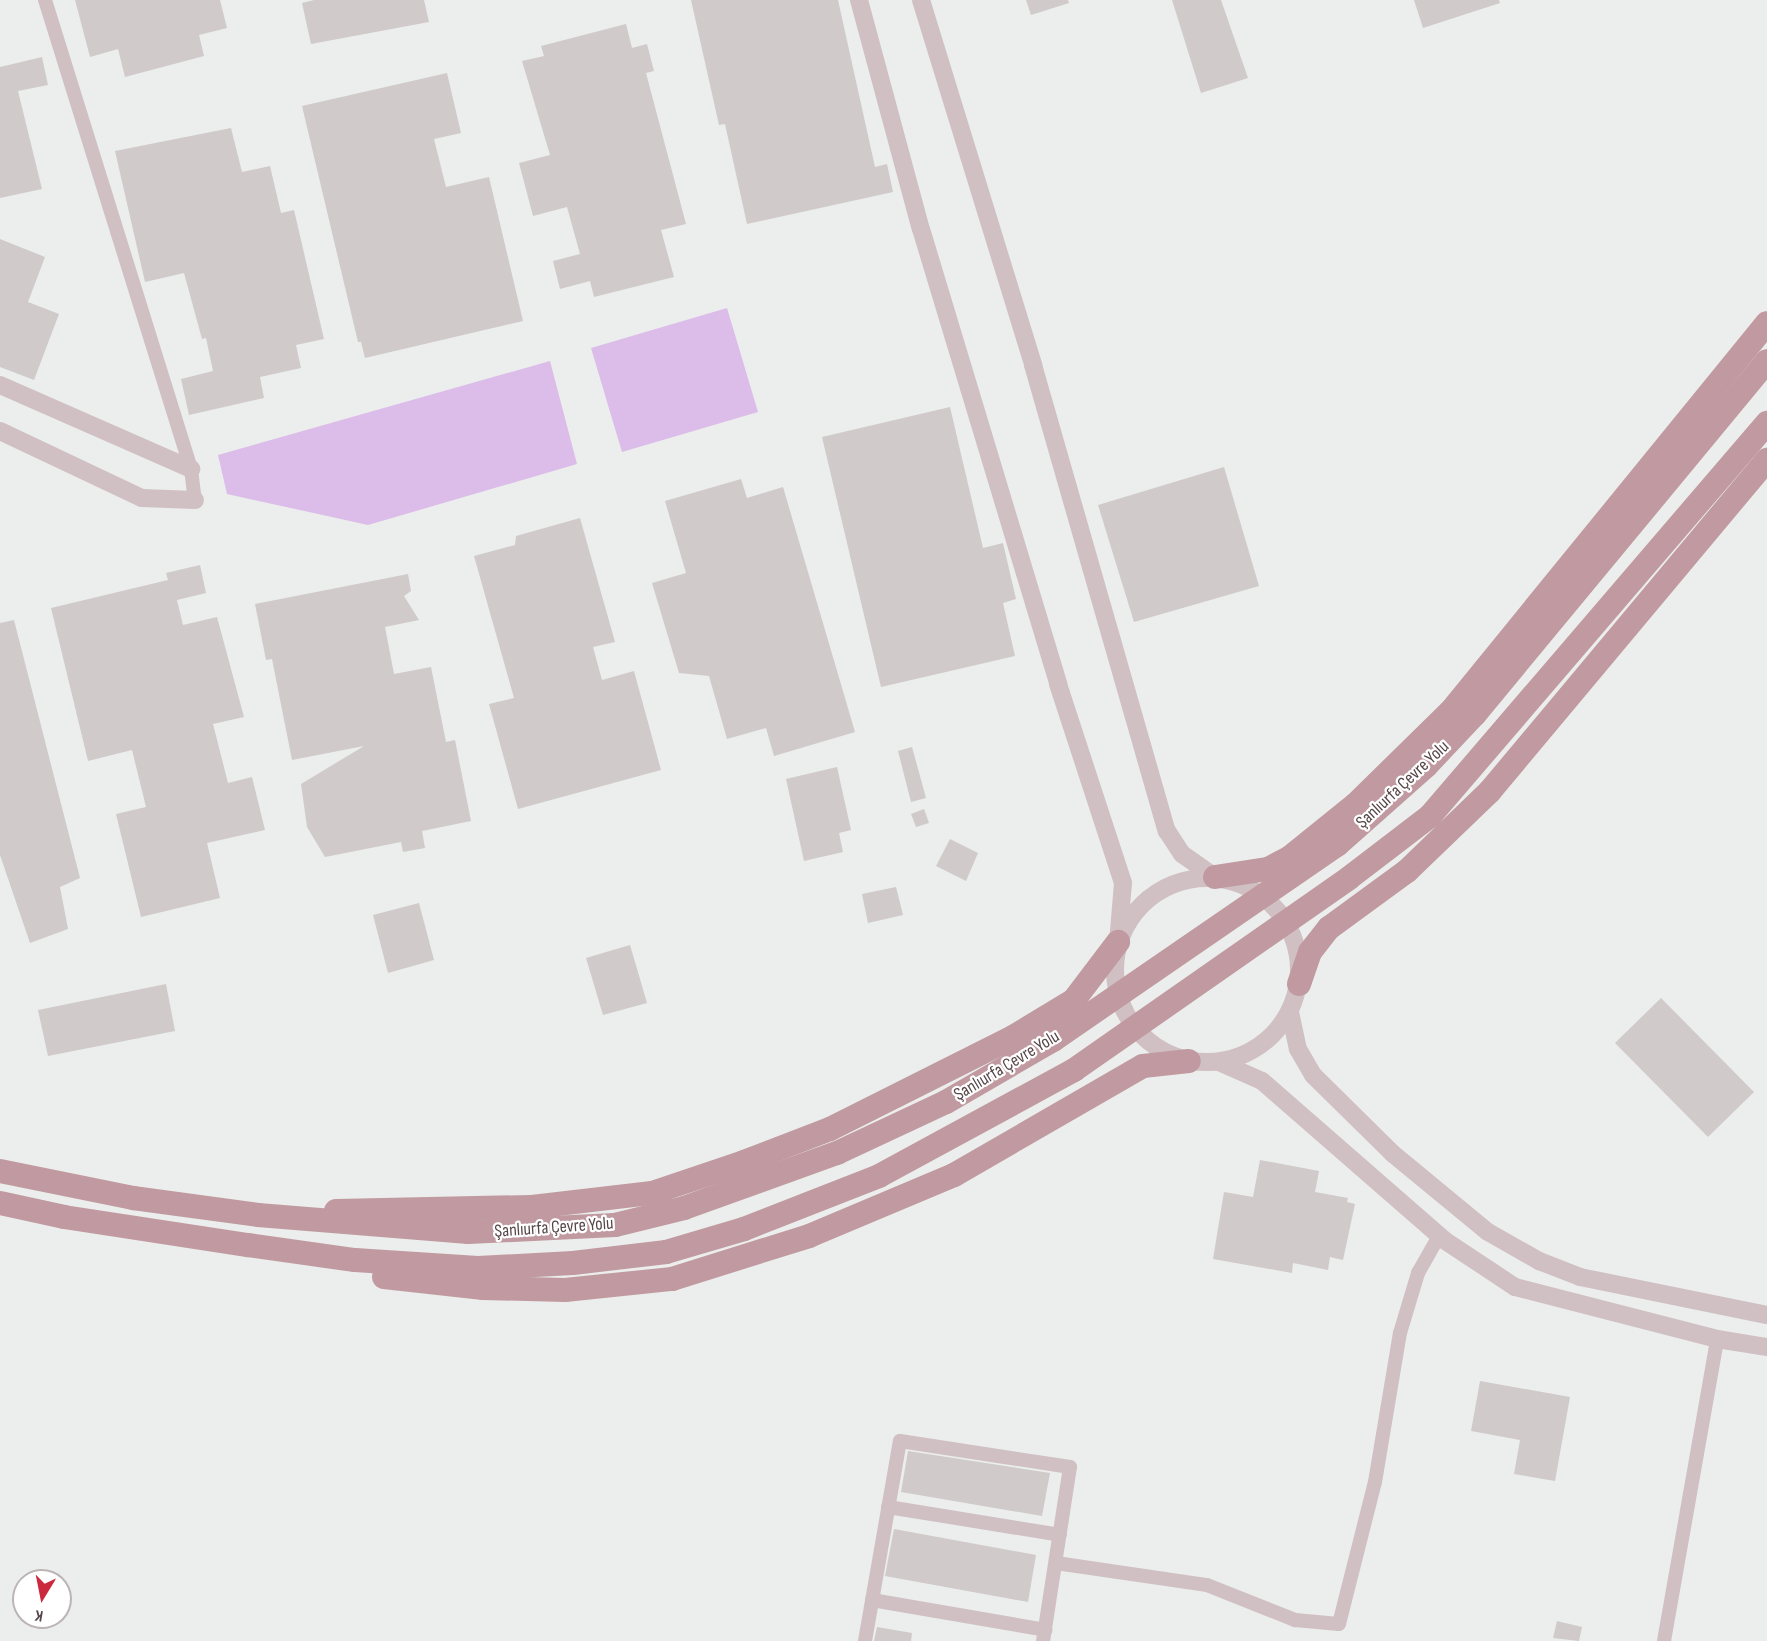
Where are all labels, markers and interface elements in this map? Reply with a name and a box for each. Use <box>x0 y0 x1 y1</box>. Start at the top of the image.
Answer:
street label: Şanlıurfa Çevre Yolu <box>1352 736 1454 834</box>
street label: Şanlıurfa Çevre Yolu <box>950 1026 1064 1106</box>
street label: Şanlıurfa Çevre Yolu <box>494 1213 614 1243</box>
north arrow <box>12 1569 72 1629</box>
text: K <box>34 1605 45 1625</box>

